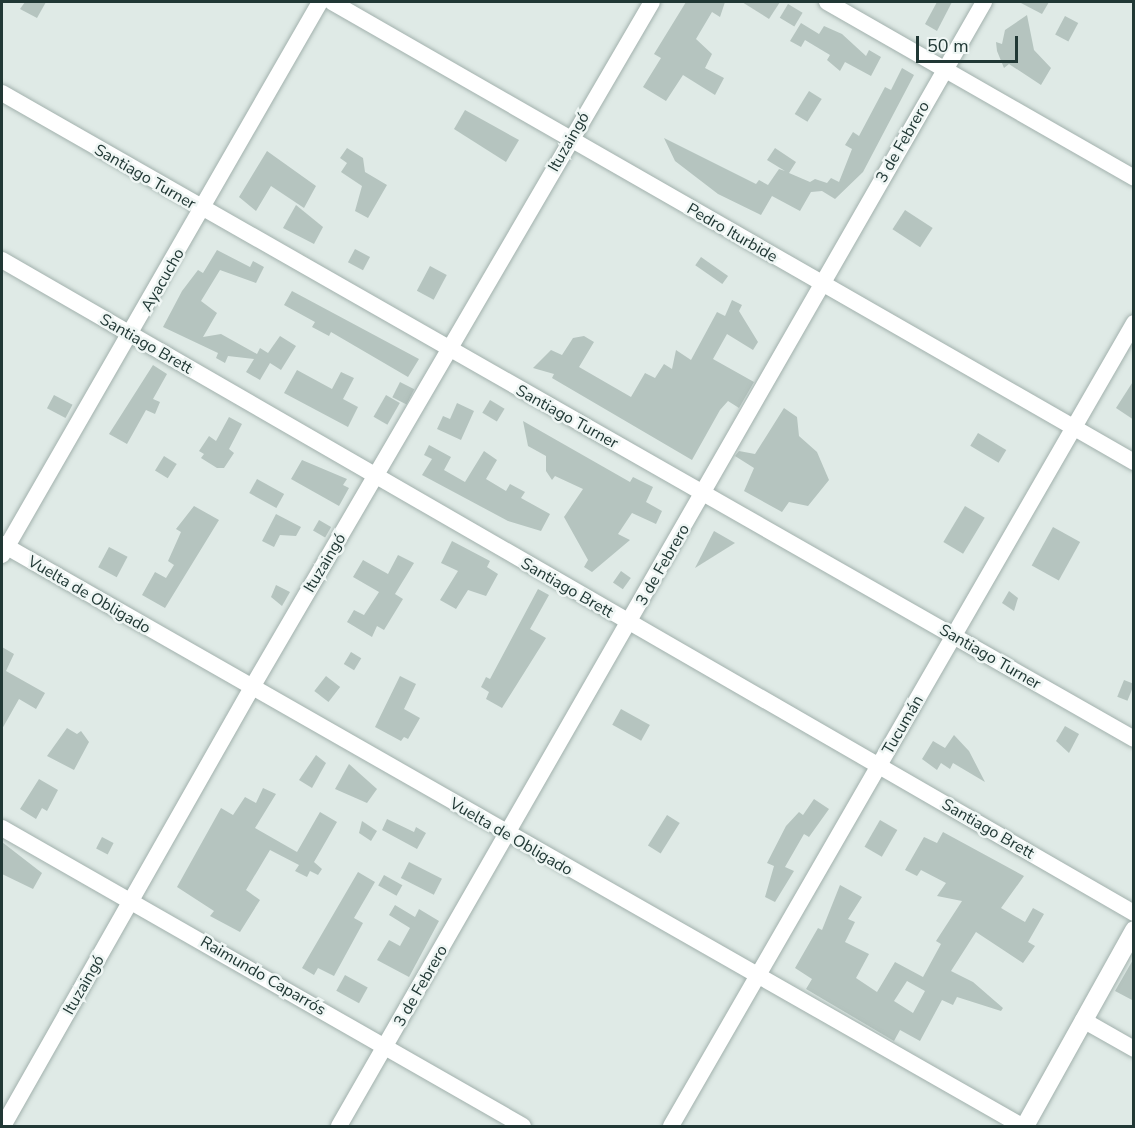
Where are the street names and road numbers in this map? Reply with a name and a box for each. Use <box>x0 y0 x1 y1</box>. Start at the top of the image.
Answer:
street label: 3 de Febrero <box>872 98 934 186</box>
street label: Ituzaingó <box>544 109 594 175</box>
street label: Santiago Turner <box>91 140 199 214</box>
street label: Pedro Iturbide <box>683 199 781 267</box>
street label: Ayacucho <box>137 245 189 315</box>
street label: Santiago Brett <box>96 310 196 378</box>
street label: Santiago Turner <box>512 381 622 453</box>
street label: 3 de Febrero <box>632 521 694 609</box>
street label: Ituzaingó <box>300 530 350 596</box>
street label: Vuelta de Obligado <box>24 552 154 638</box>
street label: Santiago Brett <box>517 554 617 622</box>
street label: Santiago Turner <box>936 620 1044 694</box>
street label: Tucumán <box>878 692 928 758</box>
street label: Vuelta de Obligado <box>446 794 576 880</box>
street label: Santiago Brett <box>938 795 1038 863</box>
street label: Raimundo Caparrós <box>197 932 329 1020</box>
street label: 3 de Febrero <box>390 942 452 1030</box>
street label: Ituzaingó <box>59 952 109 1018</box>

